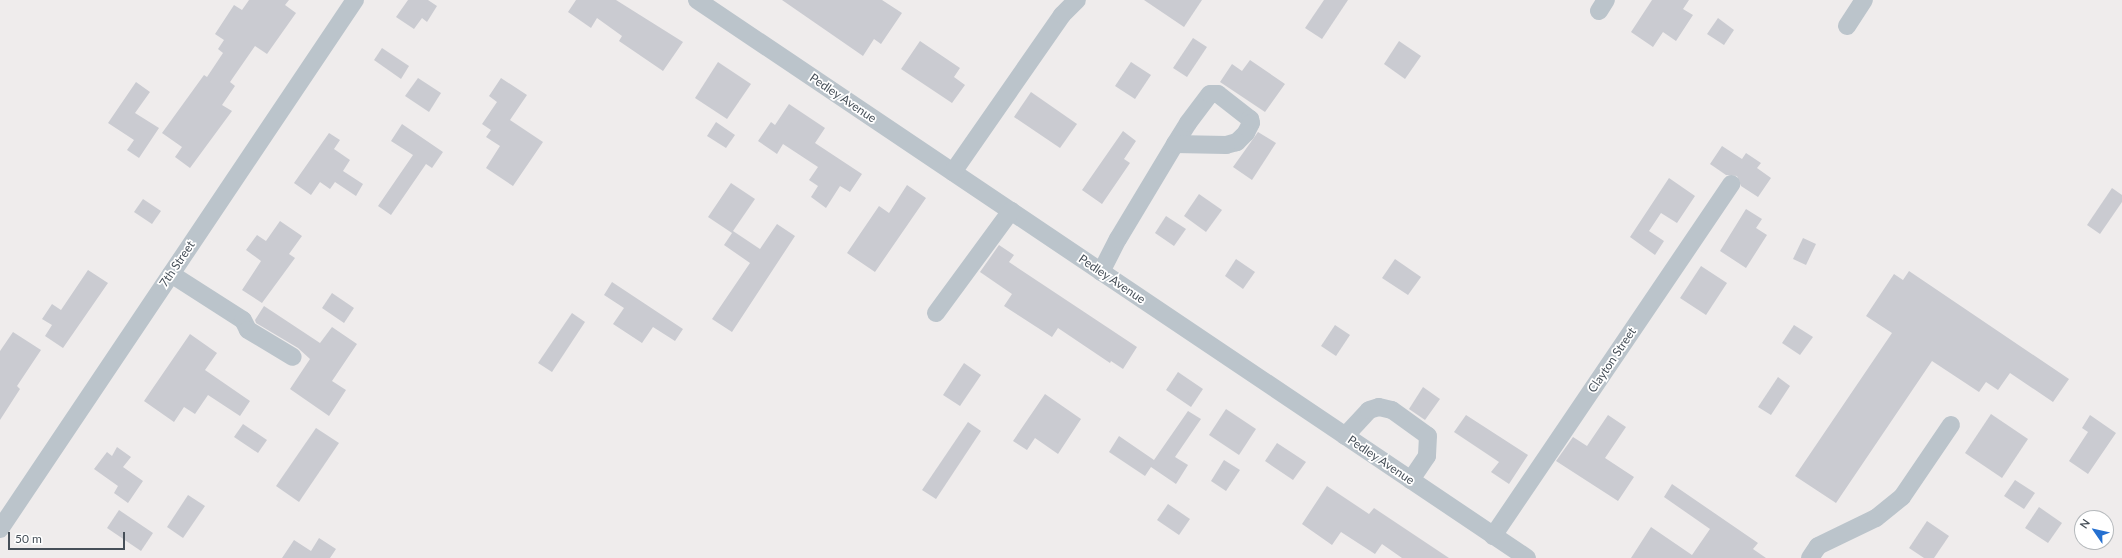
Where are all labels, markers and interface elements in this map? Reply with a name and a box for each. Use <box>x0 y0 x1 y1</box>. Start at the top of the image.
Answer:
street label: Pedley Avenue <box>807 70 879 126</box>
street label: 7th Street <box>156 238 198 290</box>
street label: Pedley Avenue <box>1076 251 1148 307</box>
street label: Clayton Street <box>1585 325 1639 395</box>
street label: Pedley Avenue <box>1345 432 1417 488</box>
north arrow <box>2074 510 2114 550</box>
text: N <box>2077 516 2092 531</box>
scale bar <box>10 524 127 550</box>
text: 50 m <box>15 531 42 546</box>

